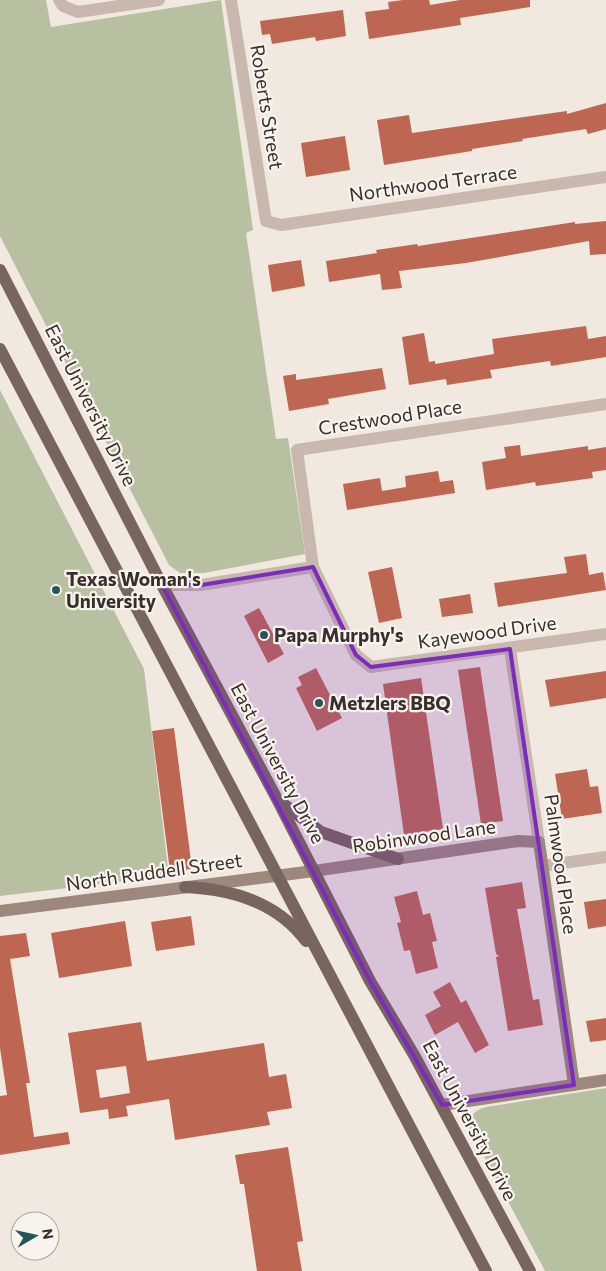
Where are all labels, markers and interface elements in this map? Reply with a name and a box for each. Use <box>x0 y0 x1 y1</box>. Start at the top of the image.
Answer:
street label: Roberts Street <box>246 43 289 171</box>
street label: Northwood Terrace <box>348 159 518 206</box>
street label: East University Drive <box>41 320 142 489</box>
street label: Crestwood Place <box>317 394 463 439</box>
place label: Texas Woman's University <box>66 567 201 612</box>
marker: Texas Woman's University <box>50 584 62 596</box>
street label: Kayewood Drive <box>416 610 558 653</box>
place label: Papa Murphy's <box>274 623 404 646</box>
marker: Papa Murphy's <box>258 629 270 641</box>
street label: East University Drive <box>226 679 330 847</box>
place label: Metzlers BBQ <box>329 691 451 714</box>
marker: Metzlers BBQ <box>313 697 325 709</box>
street label: Palmwood Place <box>540 792 583 936</box>
street label: Robinwood Lane <box>351 814 497 857</box>
street label: North Ruddell Street <box>64 848 244 895</box>
street label: East University Drive <box>418 1036 522 1204</box>
north arrow <box>10 1211 60 1261</box>
text: N <box>39 1227 58 1240</box>

